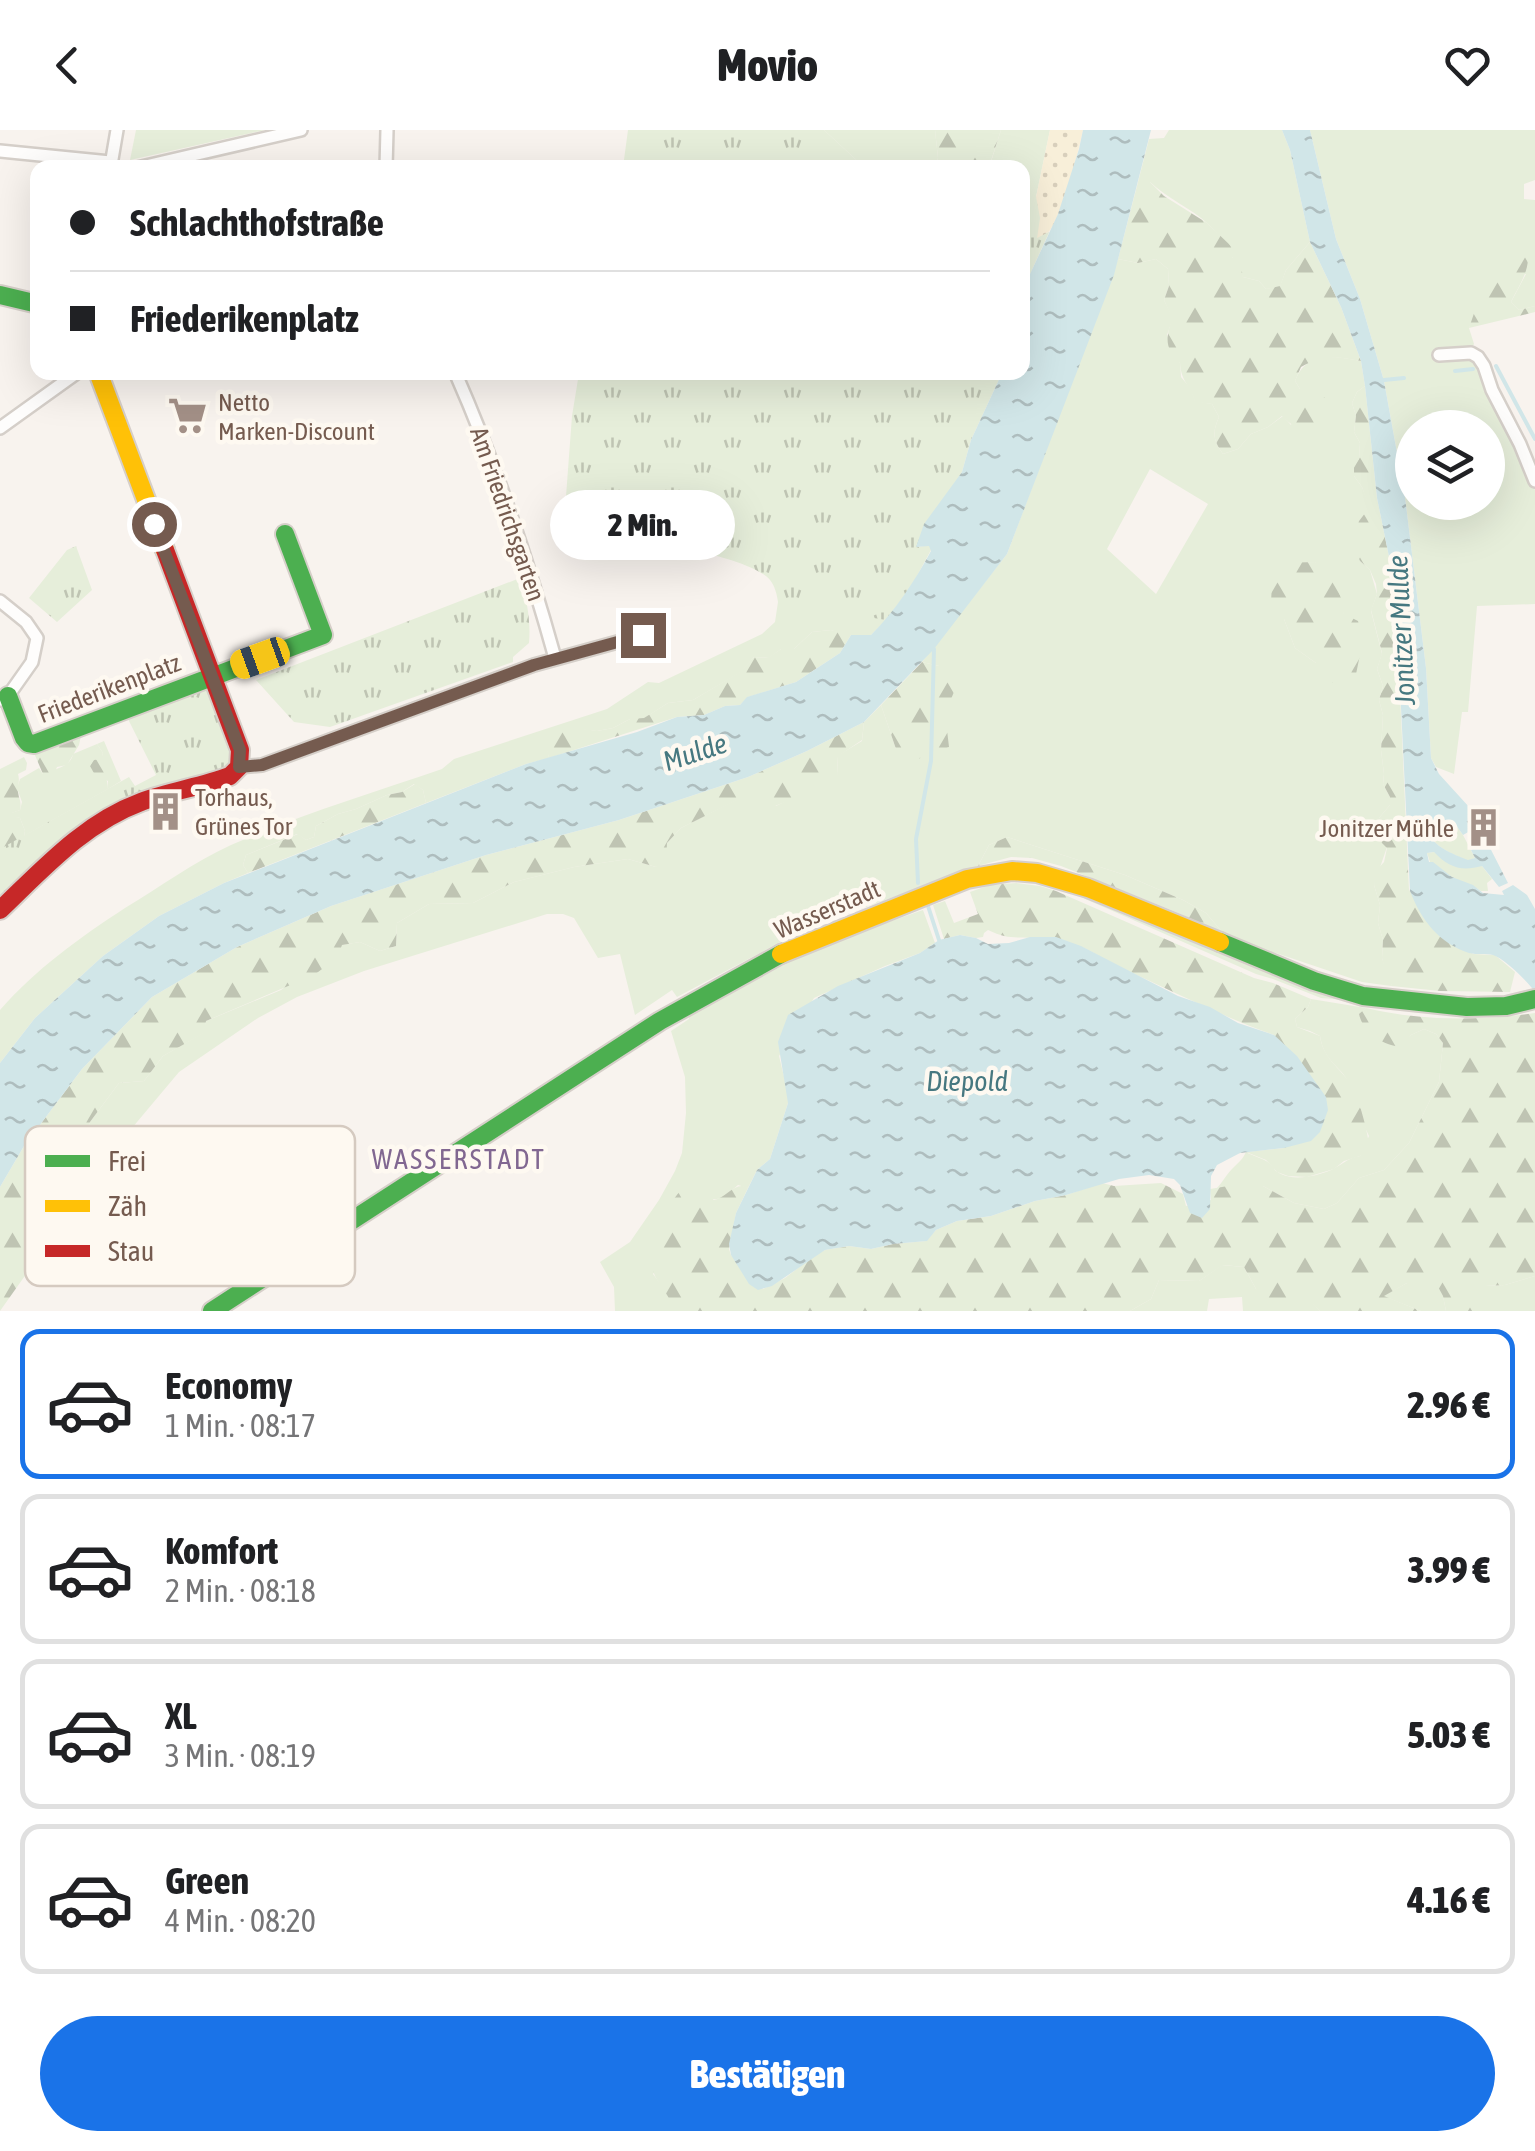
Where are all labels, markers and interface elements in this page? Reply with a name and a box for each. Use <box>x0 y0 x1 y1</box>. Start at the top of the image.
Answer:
icon: back <box>40 38 95 93</box>
icon: heart <box>1440 38 1495 93</box>
text: Movio <box>717 39 818 91</box>
text: Schlachthofstraße <box>130 201 384 244</box>
text: Friederikenplatz <box>130 297 359 340</box>
place label: Netto Marken-Discount <box>218 388 375 445</box>
supermarket icon: Netto Marken-Discount <box>167 395 209 437</box>
map controls <box>1395 410 1505 520</box>
button: layers <box>1395 410 1505 520</box>
street label: Am Friedrichsgarten <box>465 423 551 605</box>
callout: 2 Min. <box>550 490 736 560</box>
route start <box>132 502 177 547</box>
text: 2 Min. <box>608 506 677 543</box>
water label: Jonitzer Mulde <box>1381 554 1421 707</box>
route end <box>621 613 666 658</box>
car <box>227 634 293 682</box>
street label: Friederikenplatz <box>34 648 184 728</box>
water label: Mulde <box>659 727 731 777</box>
place label: Torhaus, Grünes Tor <box>195 783 293 840</box>
building icon: Torhaus, Grünes Tor <box>144 790 186 832</box>
building icon: Jonitzer Mühle <box>1463 807 1505 849</box>
place label: Jonitzer Mühle <box>1320 814 1454 842</box>
street label: Wasserstadt <box>770 874 884 944</box>
water label: Diepold <box>926 1065 1008 1097</box>
legend <box>25 1126 355 1286</box>
district label: WASSERSTADT <box>372 1143 546 1175</box>
text: Frei <box>108 1145 146 1177</box>
text: Zäh <box>108 1190 147 1222</box>
text: Stau <box>108 1235 154 1267</box>
icon: car <box>45 1359 135 1449</box>
text: Economy <box>165 1364 292 1407</box>
text: 2.96 € <box>1407 1383 1490 1426</box>
text: 1 Min. · 08:17 <box>165 1407 316 1444</box>
icon: car <box>45 1524 135 1614</box>
text: Komfort <box>165 1529 278 1572</box>
text: 3.99 € <box>1407 1548 1490 1591</box>
text: 2 Min. · 08:18 <box>165 1572 316 1609</box>
icon: car <box>45 1689 135 1779</box>
text: XL <box>165 1694 197 1737</box>
text: 5.03 € <box>1407 1713 1490 1756</box>
text: 3 Min. · 08:19 <box>165 1737 316 1774</box>
icon: car <box>45 1854 135 1944</box>
text: Green <box>165 1859 249 1902</box>
text: 4.16 € <box>1407 1878 1490 1921</box>
text: 4 Min. · 08:20 <box>165 1902 316 1939</box>
button: Bestätigen <box>40 2016 1495 2131</box>

